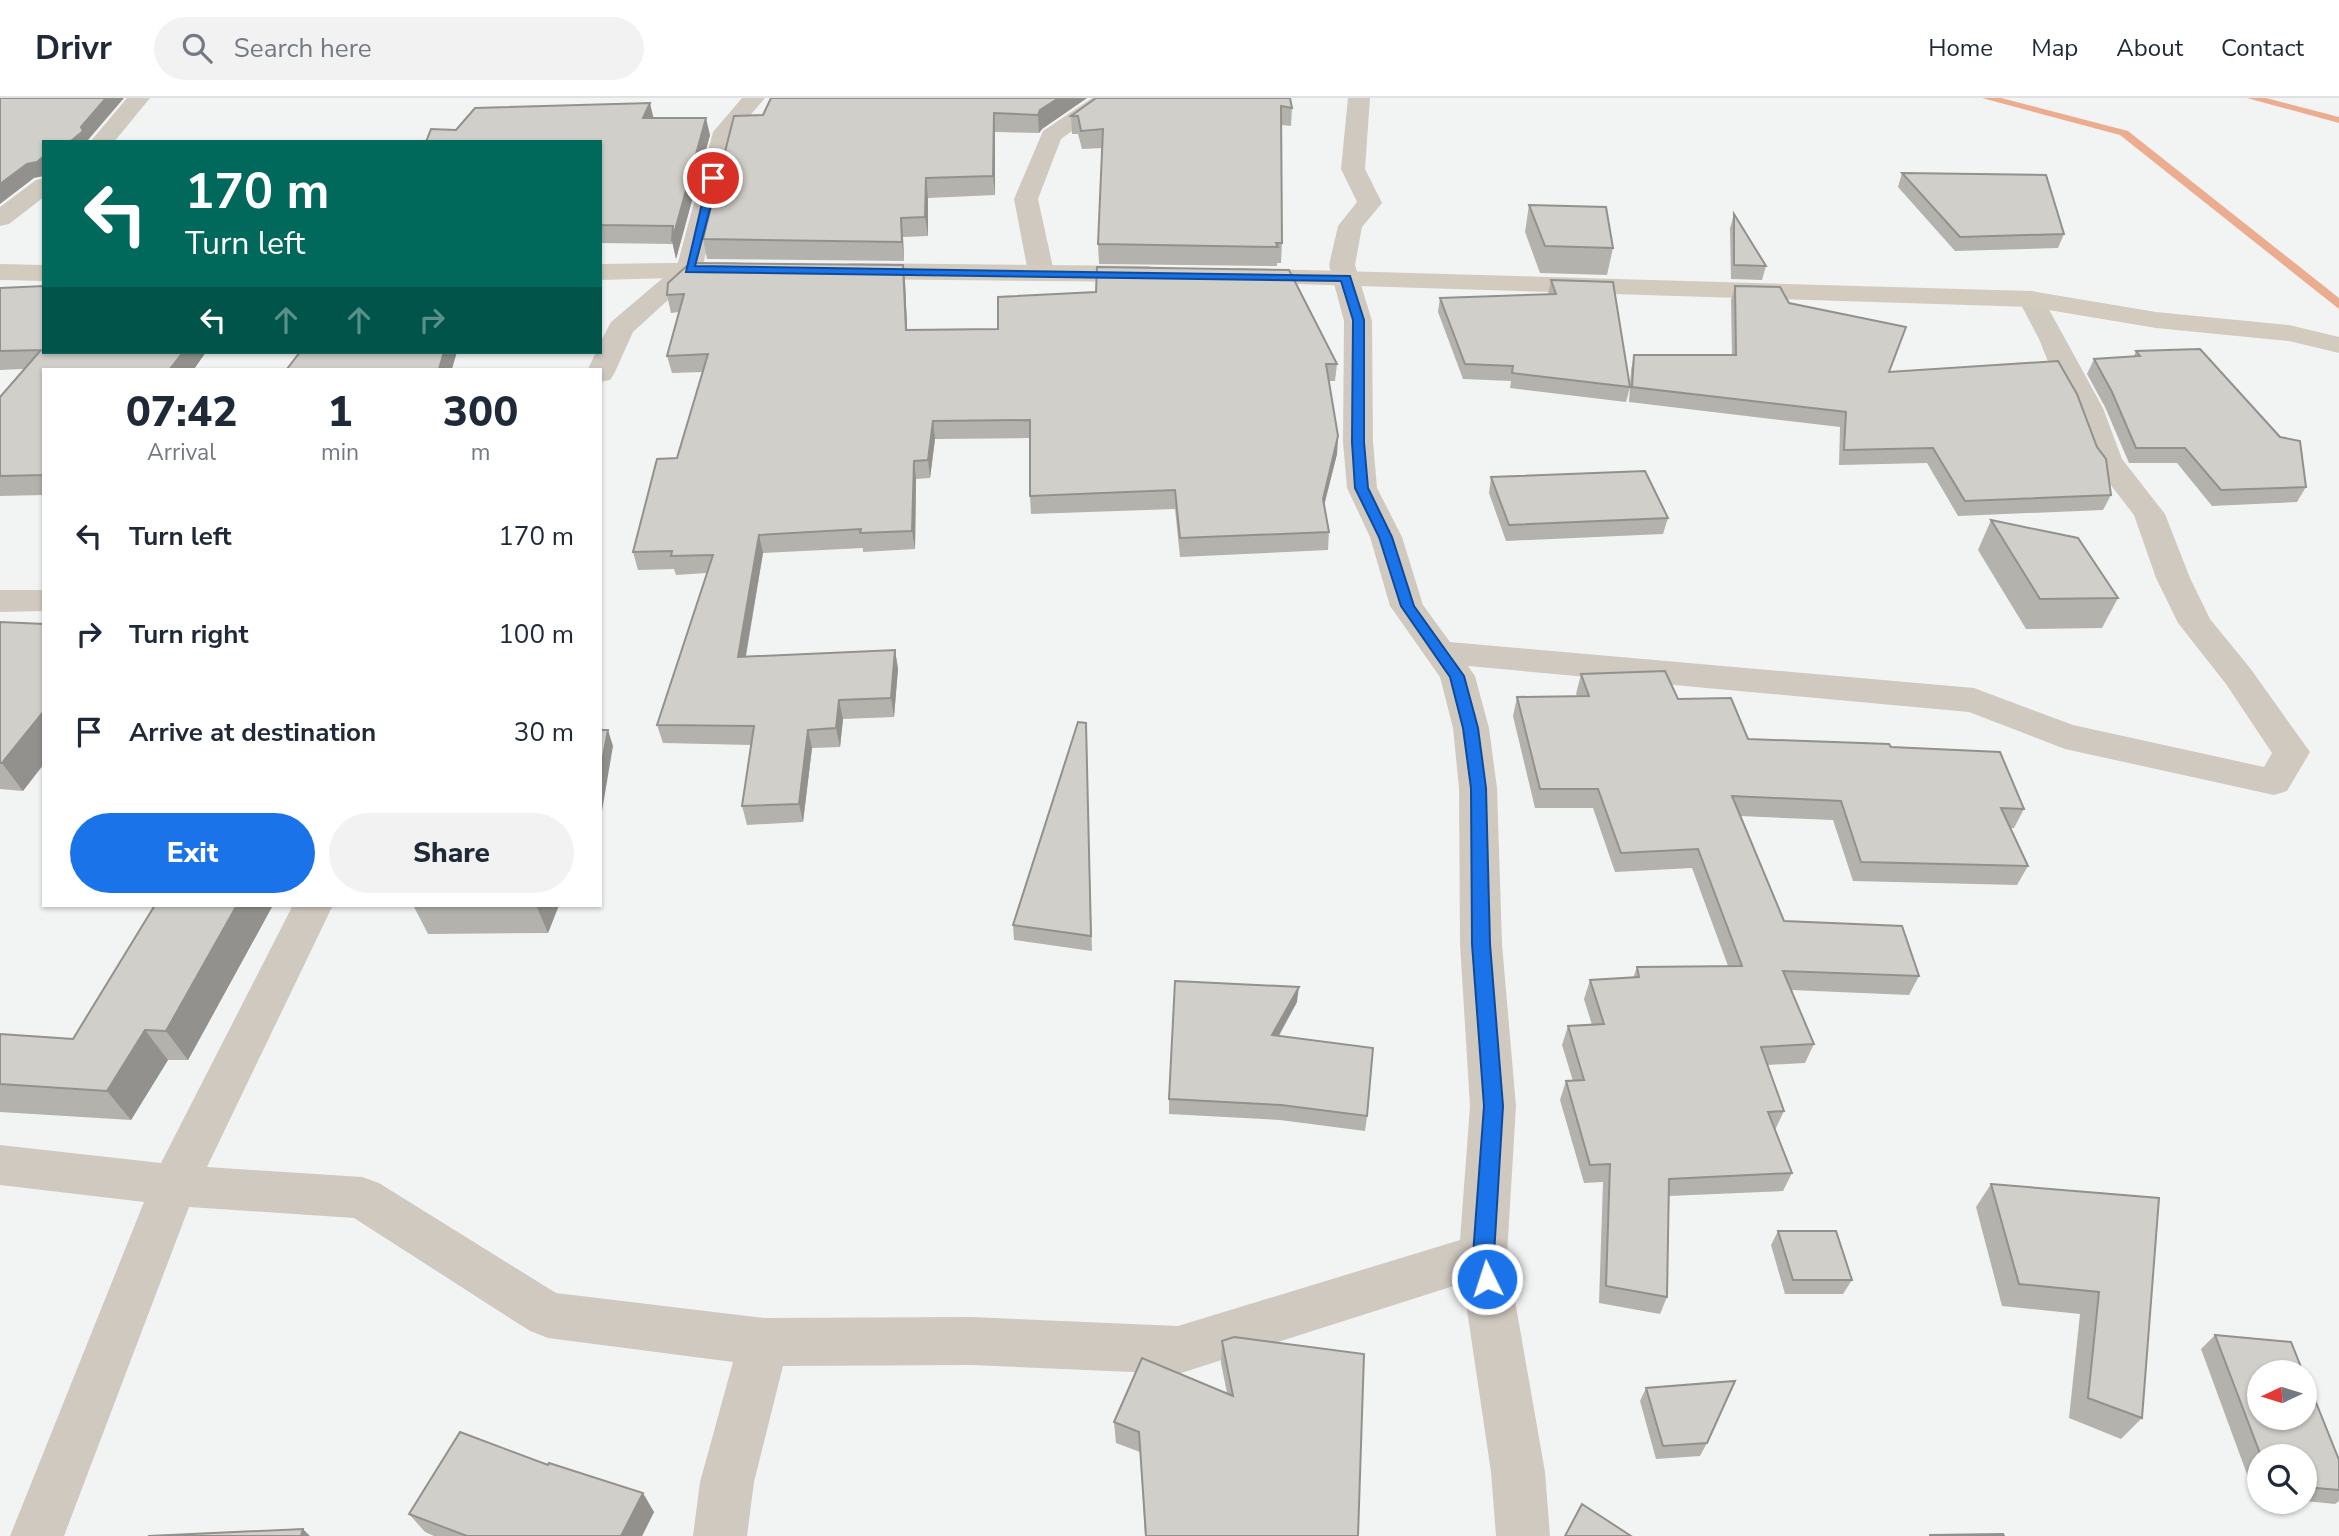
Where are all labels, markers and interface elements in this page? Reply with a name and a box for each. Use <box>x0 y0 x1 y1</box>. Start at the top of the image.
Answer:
search box <box>154 17 644 80</box>
text: Drivr <box>35 26 112 71</box>
icon: search <box>178 29 216 67</box>
text: Search here <box>234 31 372 66</box>
text: Home <box>1928 32 1993 64</box>
text: Map <box>2031 32 2078 64</box>
text: About <box>2116 32 2183 64</box>
text: Contact <box>2221 32 2304 64</box>
pin <box>683 148 743 208</box>
text: 170 m <box>185 158 329 225</box>
icon: arrive <box>694 159 732 197</box>
icon: left <box>70 168 161 259</box>
text: Turn left <box>185 222 305 265</box>
icon: left <box>194 301 232 339</box>
icon: ahead <box>267 301 305 339</box>
icon: ahead <box>340 301 378 339</box>
icon: right <box>413 301 451 339</box>
text: 07:42 <box>126 384 237 441</box>
text: 1 <box>327 384 353 441</box>
text: 300 <box>443 384 518 441</box>
text: Arrival <box>147 437 216 468</box>
text: min <box>321 437 359 468</box>
text: m <box>471 437 490 468</box>
icon: left <box>70 517 108 555</box>
text: Turn left <box>129 519 232 554</box>
text: 170 m <box>498 519 574 554</box>
icon: right <box>70 615 108 653</box>
text: Turn right <box>129 617 248 652</box>
text: 100 m <box>498 617 574 652</box>
icon: arrive <box>70 713 108 751</box>
text: Arrive at destination <box>129 715 376 750</box>
text: 30 m <box>514 715 574 750</box>
button: Exit <box>70 813 315 893</box>
button: Share <box>329 813 574 893</box>
position arrow <box>1450 1242 1524 1316</box>
north arrow <box>2247 1360 2317 1430</box>
map controls <box>2247 1360 2317 1514</box>
button: search <box>2247 1444 2317 1514</box>

